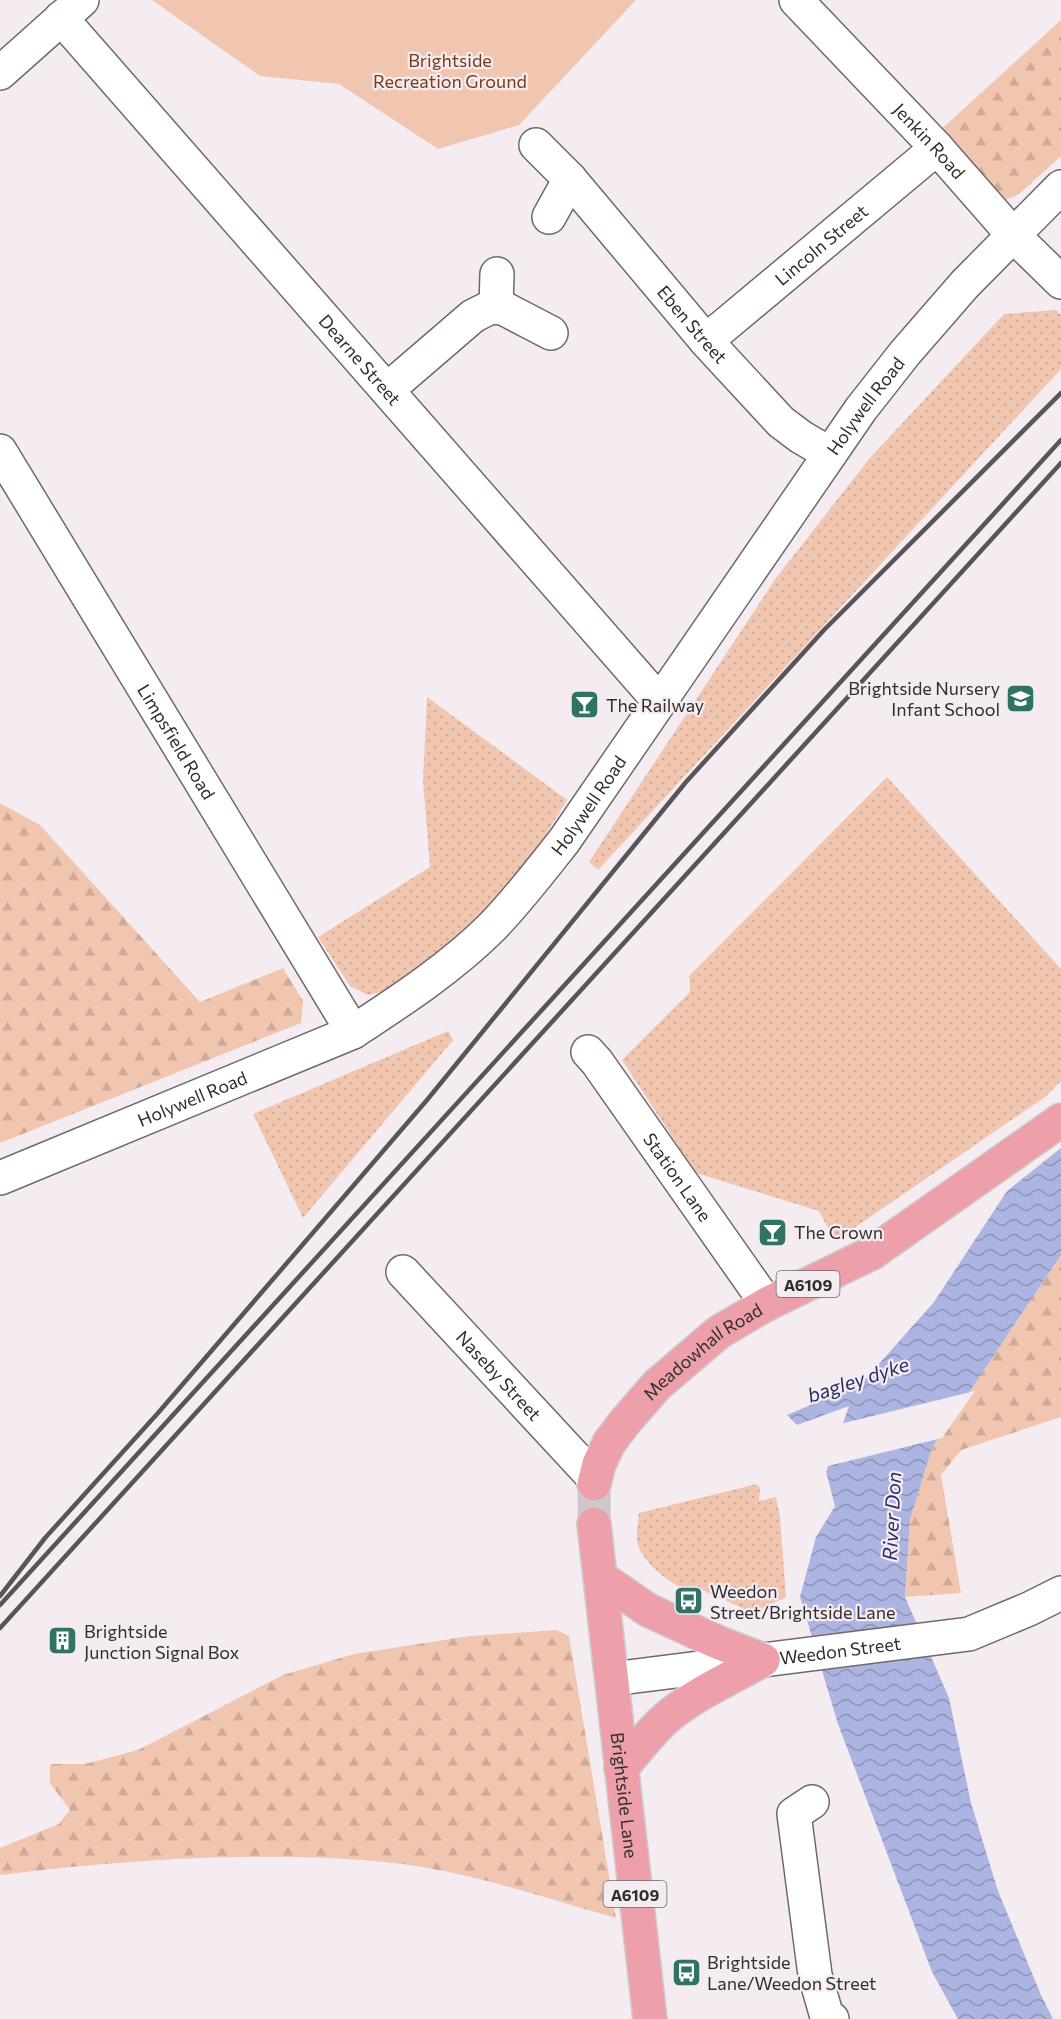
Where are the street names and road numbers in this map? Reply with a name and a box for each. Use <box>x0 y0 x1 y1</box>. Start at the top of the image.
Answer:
street label: Jenkin Road <box>889 98 970 183</box>
street label: Lincoln Street <box>770 200 872 290</box>
street label: Eben Street <box>653 281 732 368</box>
street label: Dearne Street <box>314 310 406 410</box>
street label: Holywell Road <box>822 352 909 459</box>
street label: Limpsfield Road <box>133 680 220 803</box>
street label: Holywell Road <box>546 751 631 860</box>
street label: Holywell Road <box>134 1066 250 1131</box>
street label: Station Lane <box>639 1128 716 1226</box>
road number: A6109 <box>776 1271 840 1297</box>
street label: Meadowhall Road <box>638 1298 766 1404</box>
street label: Naseby Street <box>452 1326 546 1425</box>
street label: Weedon Street <box>778 1632 902 1669</box>
street label: Brightside Lane <box>607 1731 643 1859</box>
road number: A6109 <box>604 1881 666 1907</box>

